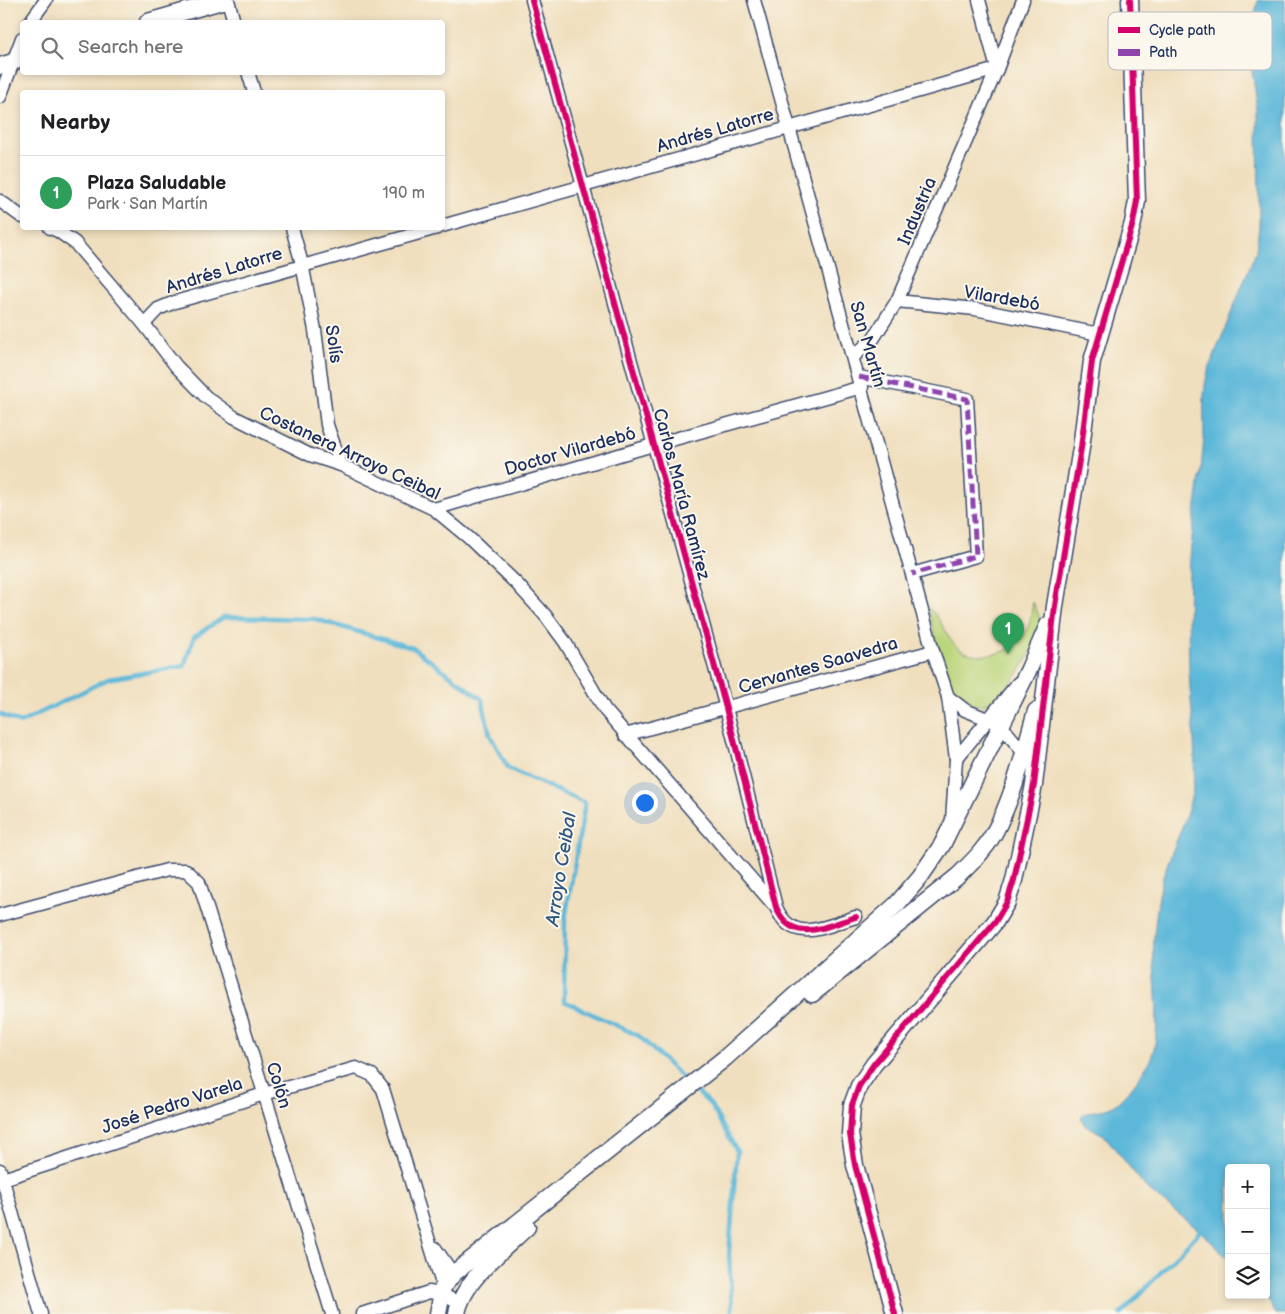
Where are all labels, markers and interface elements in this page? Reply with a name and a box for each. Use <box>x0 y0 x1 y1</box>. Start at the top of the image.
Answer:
legend <box>1108 12 1272 70</box>
search box <box>20 20 445 75</box>
text: Cycle path <box>1149 22 1216 39</box>
icon: search <box>38 34 66 62</box>
text: Search here <box>78 36 183 59</box>
text: Path <box>1149 44 1177 61</box>
street label: Andrés Latorre <box>654 104 776 157</box>
text: Nearby <box>40 110 110 135</box>
text: Plaza Saludable <box>87 172 226 195</box>
street label: Industria <box>894 174 941 248</box>
text: 1 <box>53 184 59 203</box>
text: 190 m <box>383 184 425 203</box>
text: Park · San Martín <box>87 195 208 214</box>
street label: Andrés Latorre <box>163 243 285 298</box>
street label: Vilardebó <box>962 281 1042 316</box>
street label: San Martín <box>845 299 890 390</box>
street label: Solís <box>320 324 347 365</box>
street label: Costanera Arroyo Ceibal <box>256 402 444 505</box>
street label: Carlos María Ramírez <box>649 406 715 582</box>
street label: Doctor Vilardebó <box>502 423 638 480</box>
pin: 1 <box>992 613 1024 654</box>
street label: Cervantes Saavedra <box>736 633 900 698</box>
your location <box>632 790 658 816</box>
water label: Arroyo Ceibal <box>541 810 582 929</box>
street label: Colón <box>262 1059 295 1111</box>
street label: José Pedro Varela <box>99 1073 245 1138</box>
map controls <box>1225 1164 1270 1299</box>
button: + <box>1225 1164 1270 1209</box>
button: − <box>1225 1209 1270 1254</box>
button: layers <box>1225 1254 1270 1299</box>

